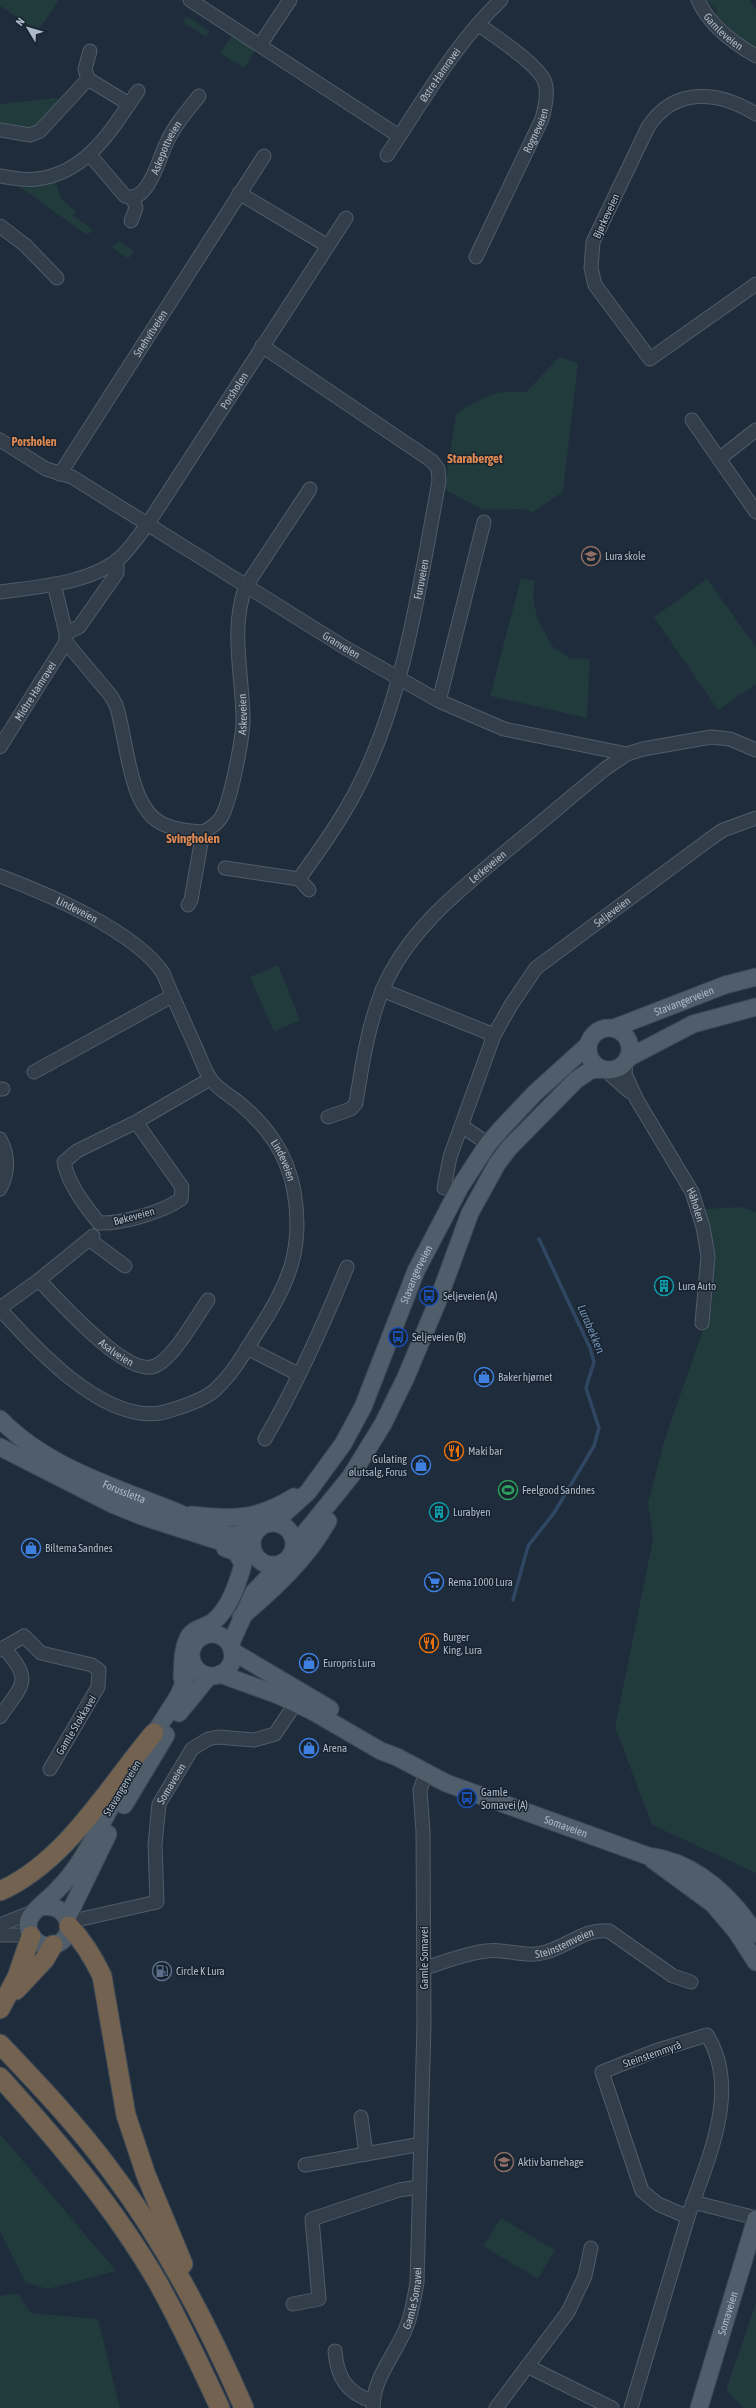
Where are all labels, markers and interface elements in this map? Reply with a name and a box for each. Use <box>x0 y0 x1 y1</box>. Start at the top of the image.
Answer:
north arrow <box>8 8 48 48</box>
street label: Gamleveien <box>701 11 745 52</box>
text: N <box>13 16 27 28</box>
street label: Østre Hamravei <box>417 45 463 104</box>
street label: Rogneveien <box>521 107 550 155</box>
street label: Askepottveien <box>148 119 184 176</box>
street label: Bjørkeveien <box>590 192 622 240</box>
street label: Snehvitveien <box>131 308 169 359</box>
street label: Porsholen <box>218 370 250 411</box>
district label: Porsholen <box>12 435 57 449</box>
district label: Staraberget <box>447 451 503 466</box>
school or university icon: Lura skole <box>580 545 602 567</box>
place label: Lura skole <box>605 550 646 562</box>
street label: Furuveien <box>411 558 431 600</box>
street label: Granveien <box>320 629 362 661</box>
street label: Midtre Hamravei <box>12 659 58 723</box>
street label: Askeveien <box>236 693 249 735</box>
district label: Svingholen <box>166 831 220 846</box>
street label: Lerkeveien <box>467 848 508 886</box>
street label: Lindeveien <box>54 894 100 925</box>
street label: Seljeveien <box>591 894 633 929</box>
street label: Stavangerveien <box>652 984 715 1018</box>
street label: Lindeveien <box>269 1137 298 1182</box>
street label: Håholen <box>685 1185 707 1223</box>
street label: Bøkeveien <box>112 1205 156 1227</box>
street label: Stavangerveien <box>398 1243 435 1305</box>
building icon: Lura Auto <box>653 1275 675 1297</box>
place label: Lura Auto <box>678 1280 716 1292</box>
bus stop icon: Seljeveien (A) <box>418 1285 440 1307</box>
place label: Seljeveien (A) <box>443 1290 498 1302</box>
water label: Lurabekken <box>574 1302 608 1356</box>
bus stop icon: Seljeveien (B) <box>387 1326 409 1348</box>
place label: Seljeveien (B) <box>412 1331 467 1343</box>
street label: Asalveien <box>97 1336 136 1368</box>
shop icon: Baker hjørnet <box>473 1366 495 1388</box>
place label: Baker hjørnet <box>498 1371 552 1383</box>
restaurant icon: Maki bar <box>443 1440 465 1462</box>
place label: Maki bar <box>468 1445 503 1457</box>
place label: Gulating ølutsalg, Forus <box>349 1453 407 1478</box>
shop icon: Gulating ølutsalg, Forus <box>410 1454 432 1476</box>
street label: Forussletta <box>101 1478 147 1505</box>
sports icon: Feelgood Sandnes <box>497 1479 519 1501</box>
place label: Feelgood Sandnes <box>522 1484 595 1496</box>
building icon: Lurabyen <box>428 1501 450 1523</box>
place label: Lurabyen <box>453 1506 491 1518</box>
shop icon: Biltema Sandnes <box>20 1537 42 1559</box>
place label: Biltema Sandnes <box>45 1542 113 1554</box>
supermarket icon: Rema 1000 Lura <box>423 1571 445 1593</box>
place label: Rema 1000 Lura <box>448 1576 513 1588</box>
place label: Burger King, Lura <box>443 1631 482 1656</box>
restaurant icon: Burger King, Lura <box>418 1632 440 1654</box>
shop icon: Europris Lura <box>298 1652 320 1674</box>
place label: Europris Lura <box>323 1657 376 1669</box>
street label: Gamle Stokkavei <box>53 1693 99 1757</box>
shop icon: Arena <box>298 1737 320 1759</box>
place label: Arena <box>323 1742 347 1754</box>
street label: Stavangerveien <box>101 1758 143 1818</box>
street label: Somaveien <box>154 1761 188 1806</box>
place label: Gamle Somavei (A) <box>481 1786 528 1811</box>
bus stop icon: Gamle Somavei (A) <box>456 1787 478 1809</box>
street label: Somaveien <box>543 1813 589 1840</box>
street label: Steinstemveien <box>534 1926 595 1960</box>
street label: Gamle Somavei <box>418 1927 430 1989</box>
fuel station icon: Circle K Lura <box>151 1960 173 1982</box>
place label: Circle K Lura <box>176 1965 225 1977</box>
street label: Steinstemmyrå <box>621 2038 683 2070</box>
school or university icon: Aktiv barnehage <box>493 2151 515 2173</box>
place label: Aktiv barnehage <box>518 2156 584 2168</box>
street label: Gamle Somavei <box>400 2267 423 2331</box>
street label: Somaveien <box>715 2290 740 2337</box>

